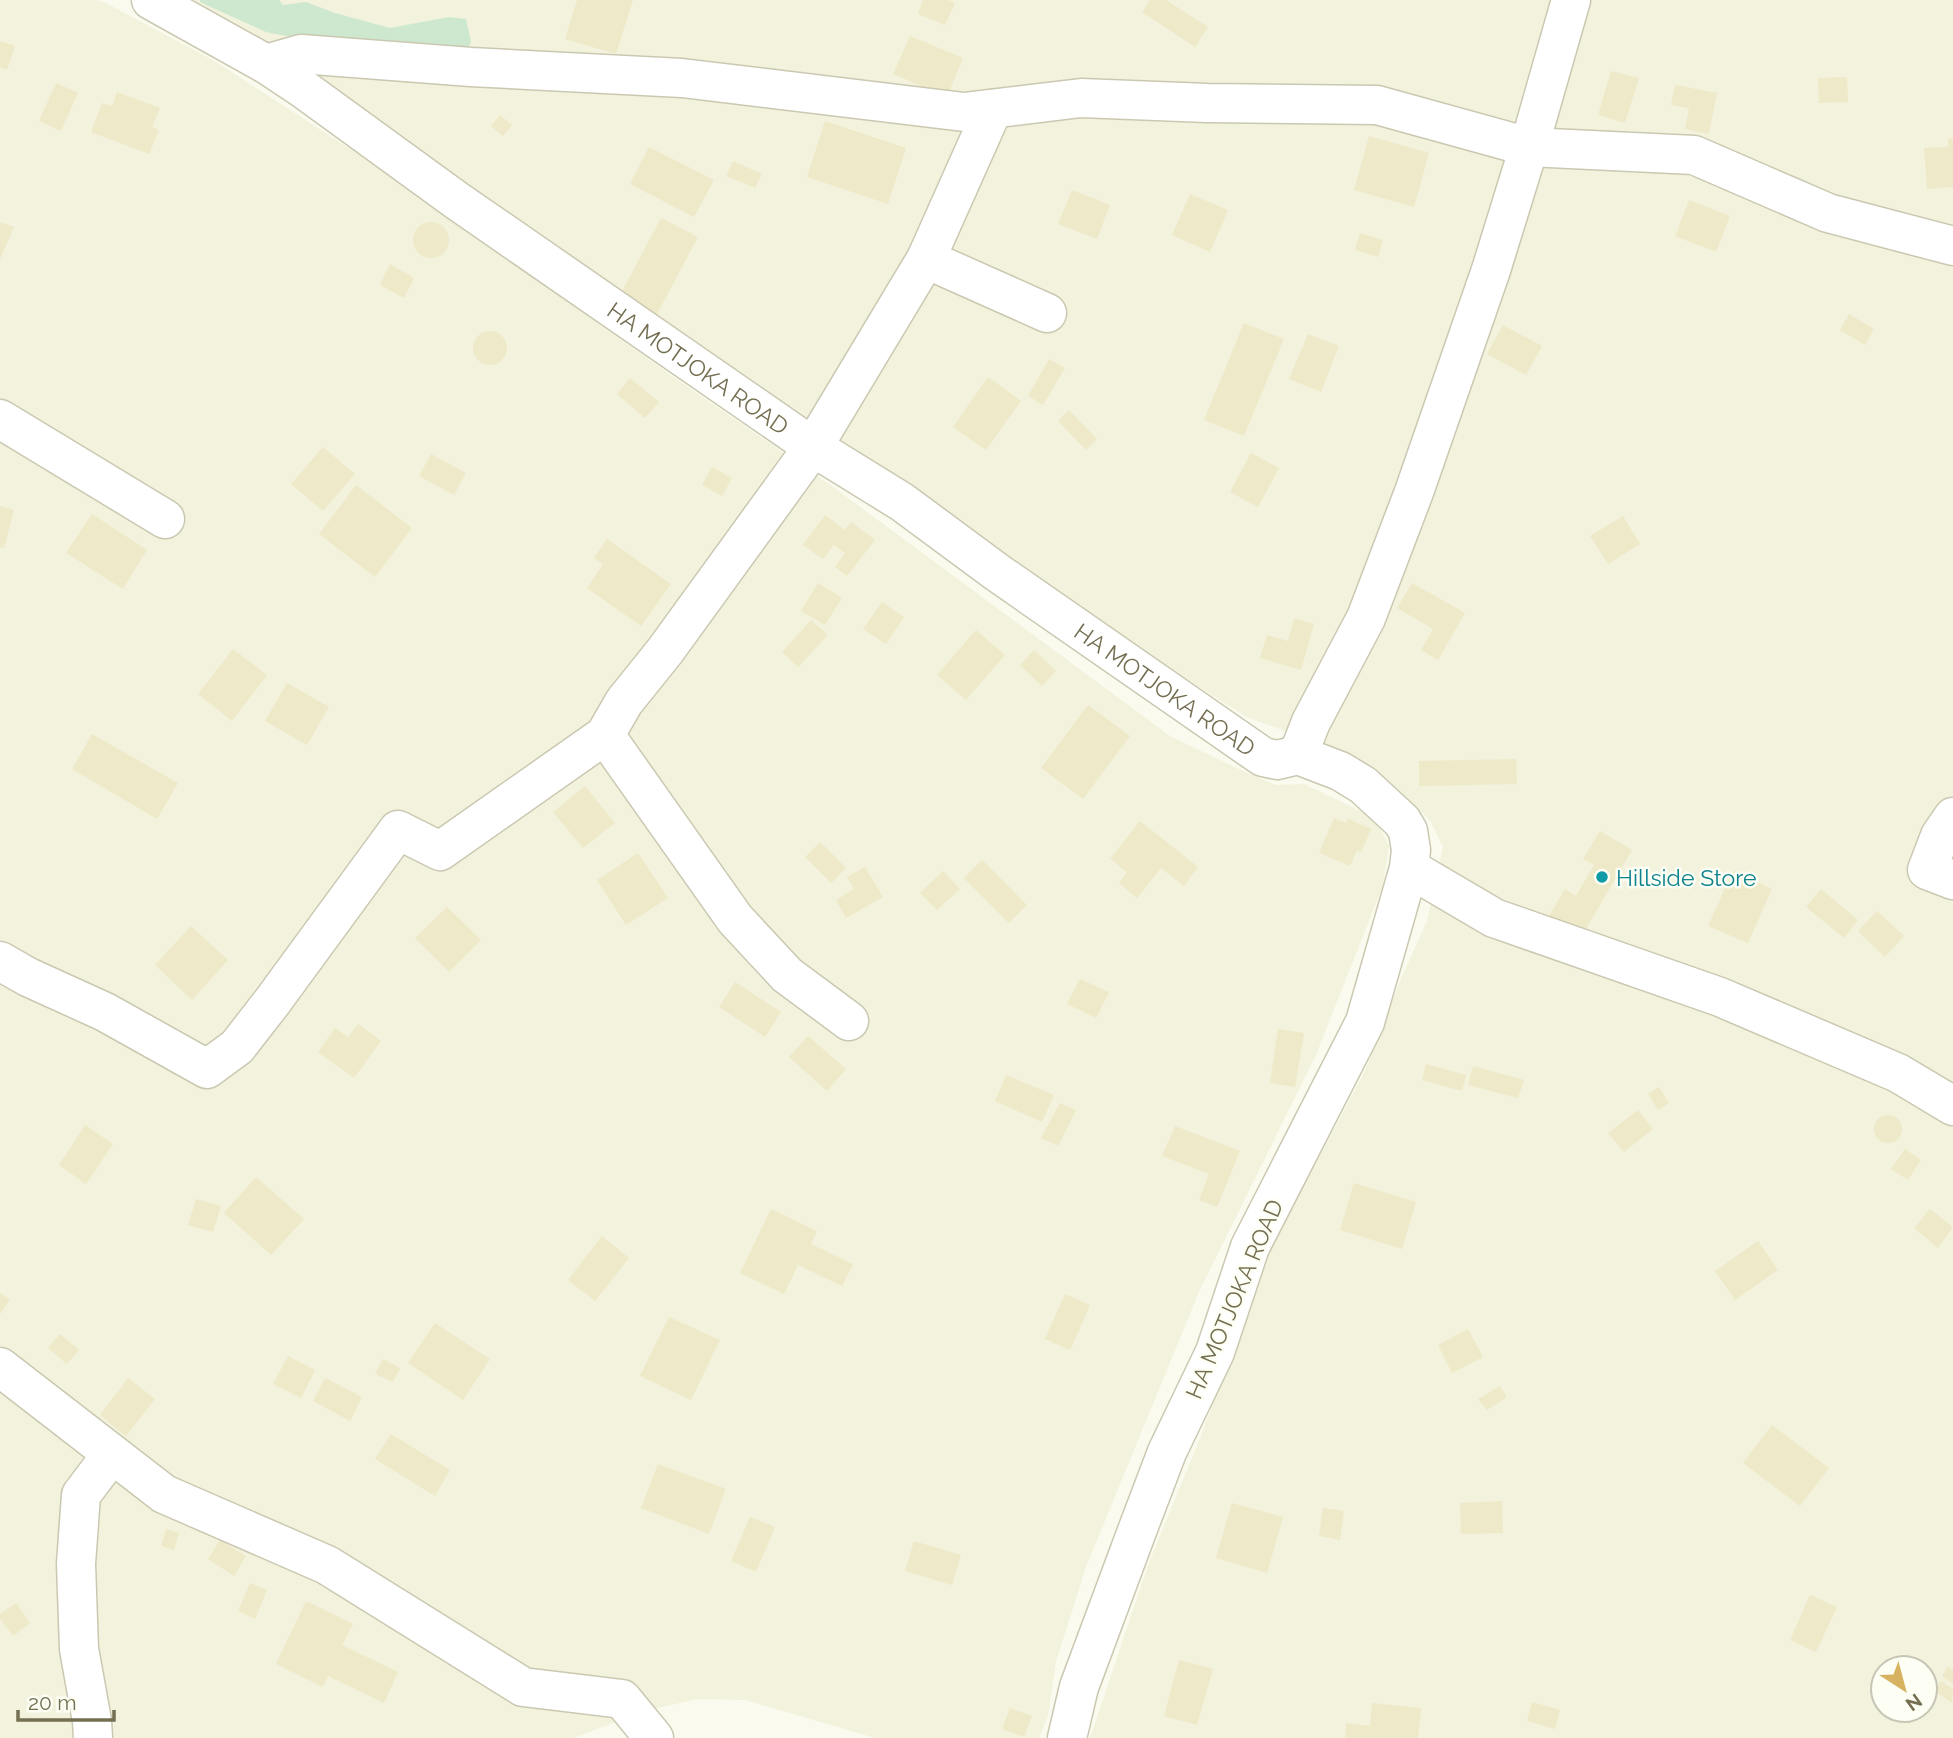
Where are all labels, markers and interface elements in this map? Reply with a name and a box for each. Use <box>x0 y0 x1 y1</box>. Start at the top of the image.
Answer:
street label: HA MOTJOKA ROAD <box>603 296 794 440</box>
street label: HA MOTJOKA ROAD <box>1070 617 1261 761</box>
place label: Hillside Store <box>1616 864 1756 891</box>
marker: Hillside Store <box>1594 869 1610 885</box>
street label: HA MOTJOKA ROAD <box>1180 1195 1288 1403</box>
north arrow <box>1869 1654 1939 1724</box>
scale bar <box>18 1678 114 1722</box>
text: 20 m <box>28 1690 76 1715</box>
text: N <box>1902 1690 1926 1716</box>

